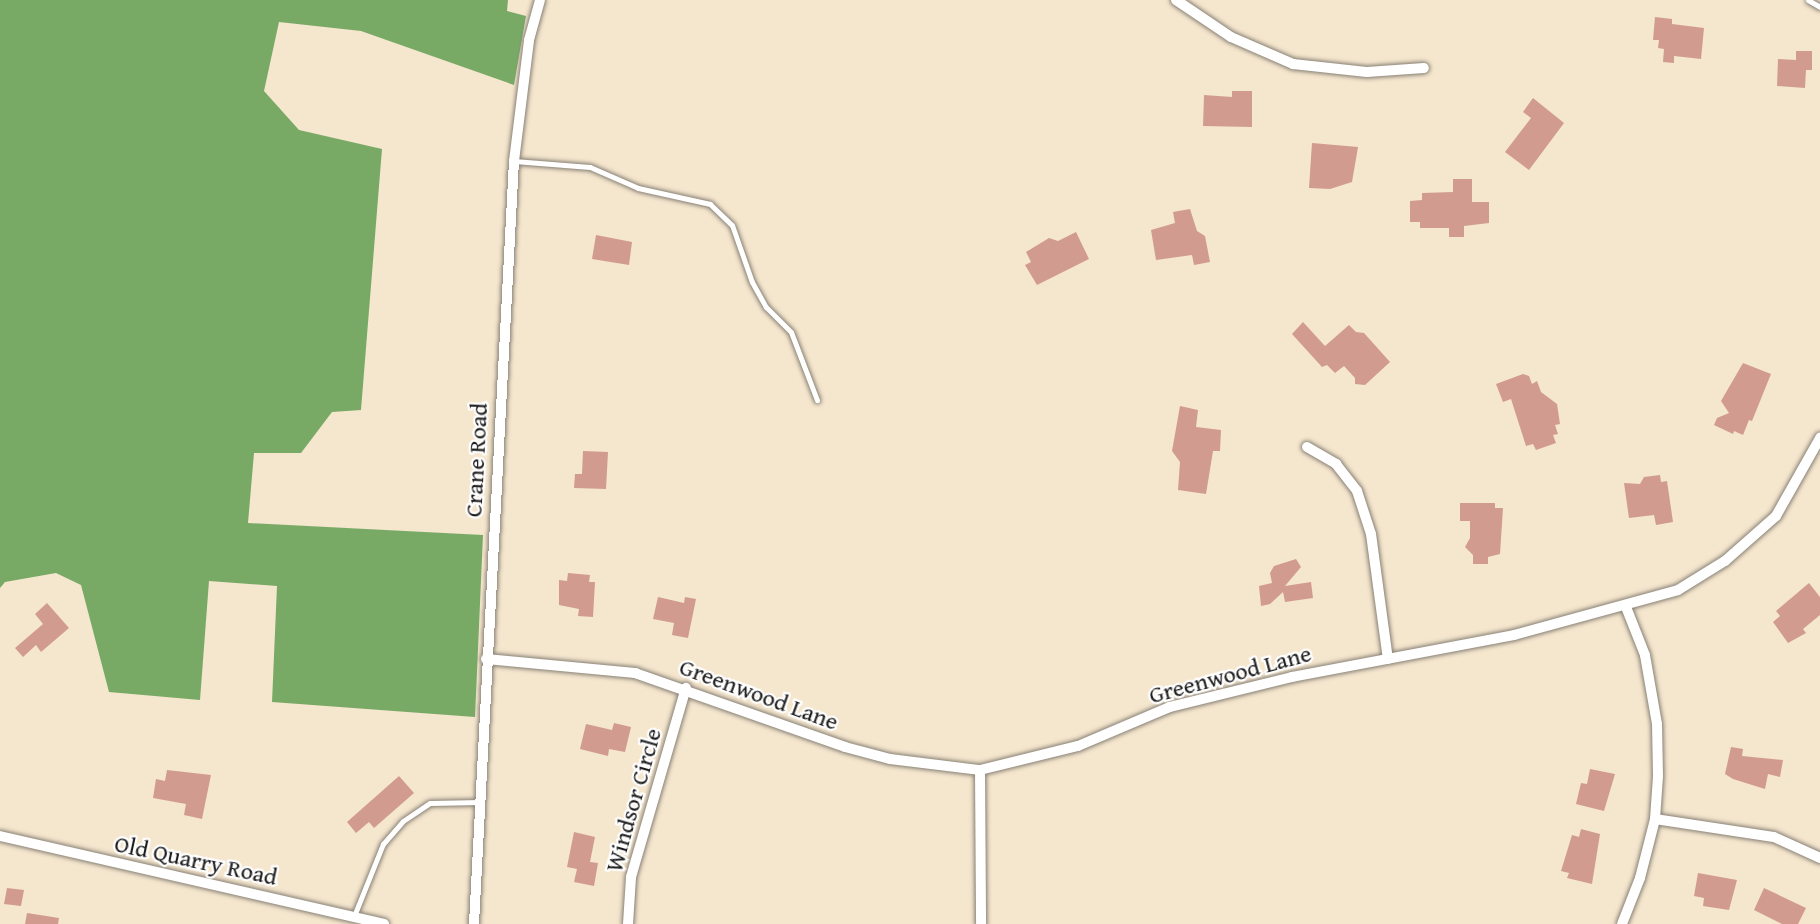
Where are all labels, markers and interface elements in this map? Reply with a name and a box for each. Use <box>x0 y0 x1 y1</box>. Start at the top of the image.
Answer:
street label: Crane Road <box>459 402 493 518</box>
street label: Greenwood Lane <box>1146 639 1314 709</box>
street label: Greenwood Lane <box>676 652 842 736</box>
street label: Windsor Circle <box>599 725 667 875</box>
street label: Old Quarry Road <box>112 829 280 891</box>

